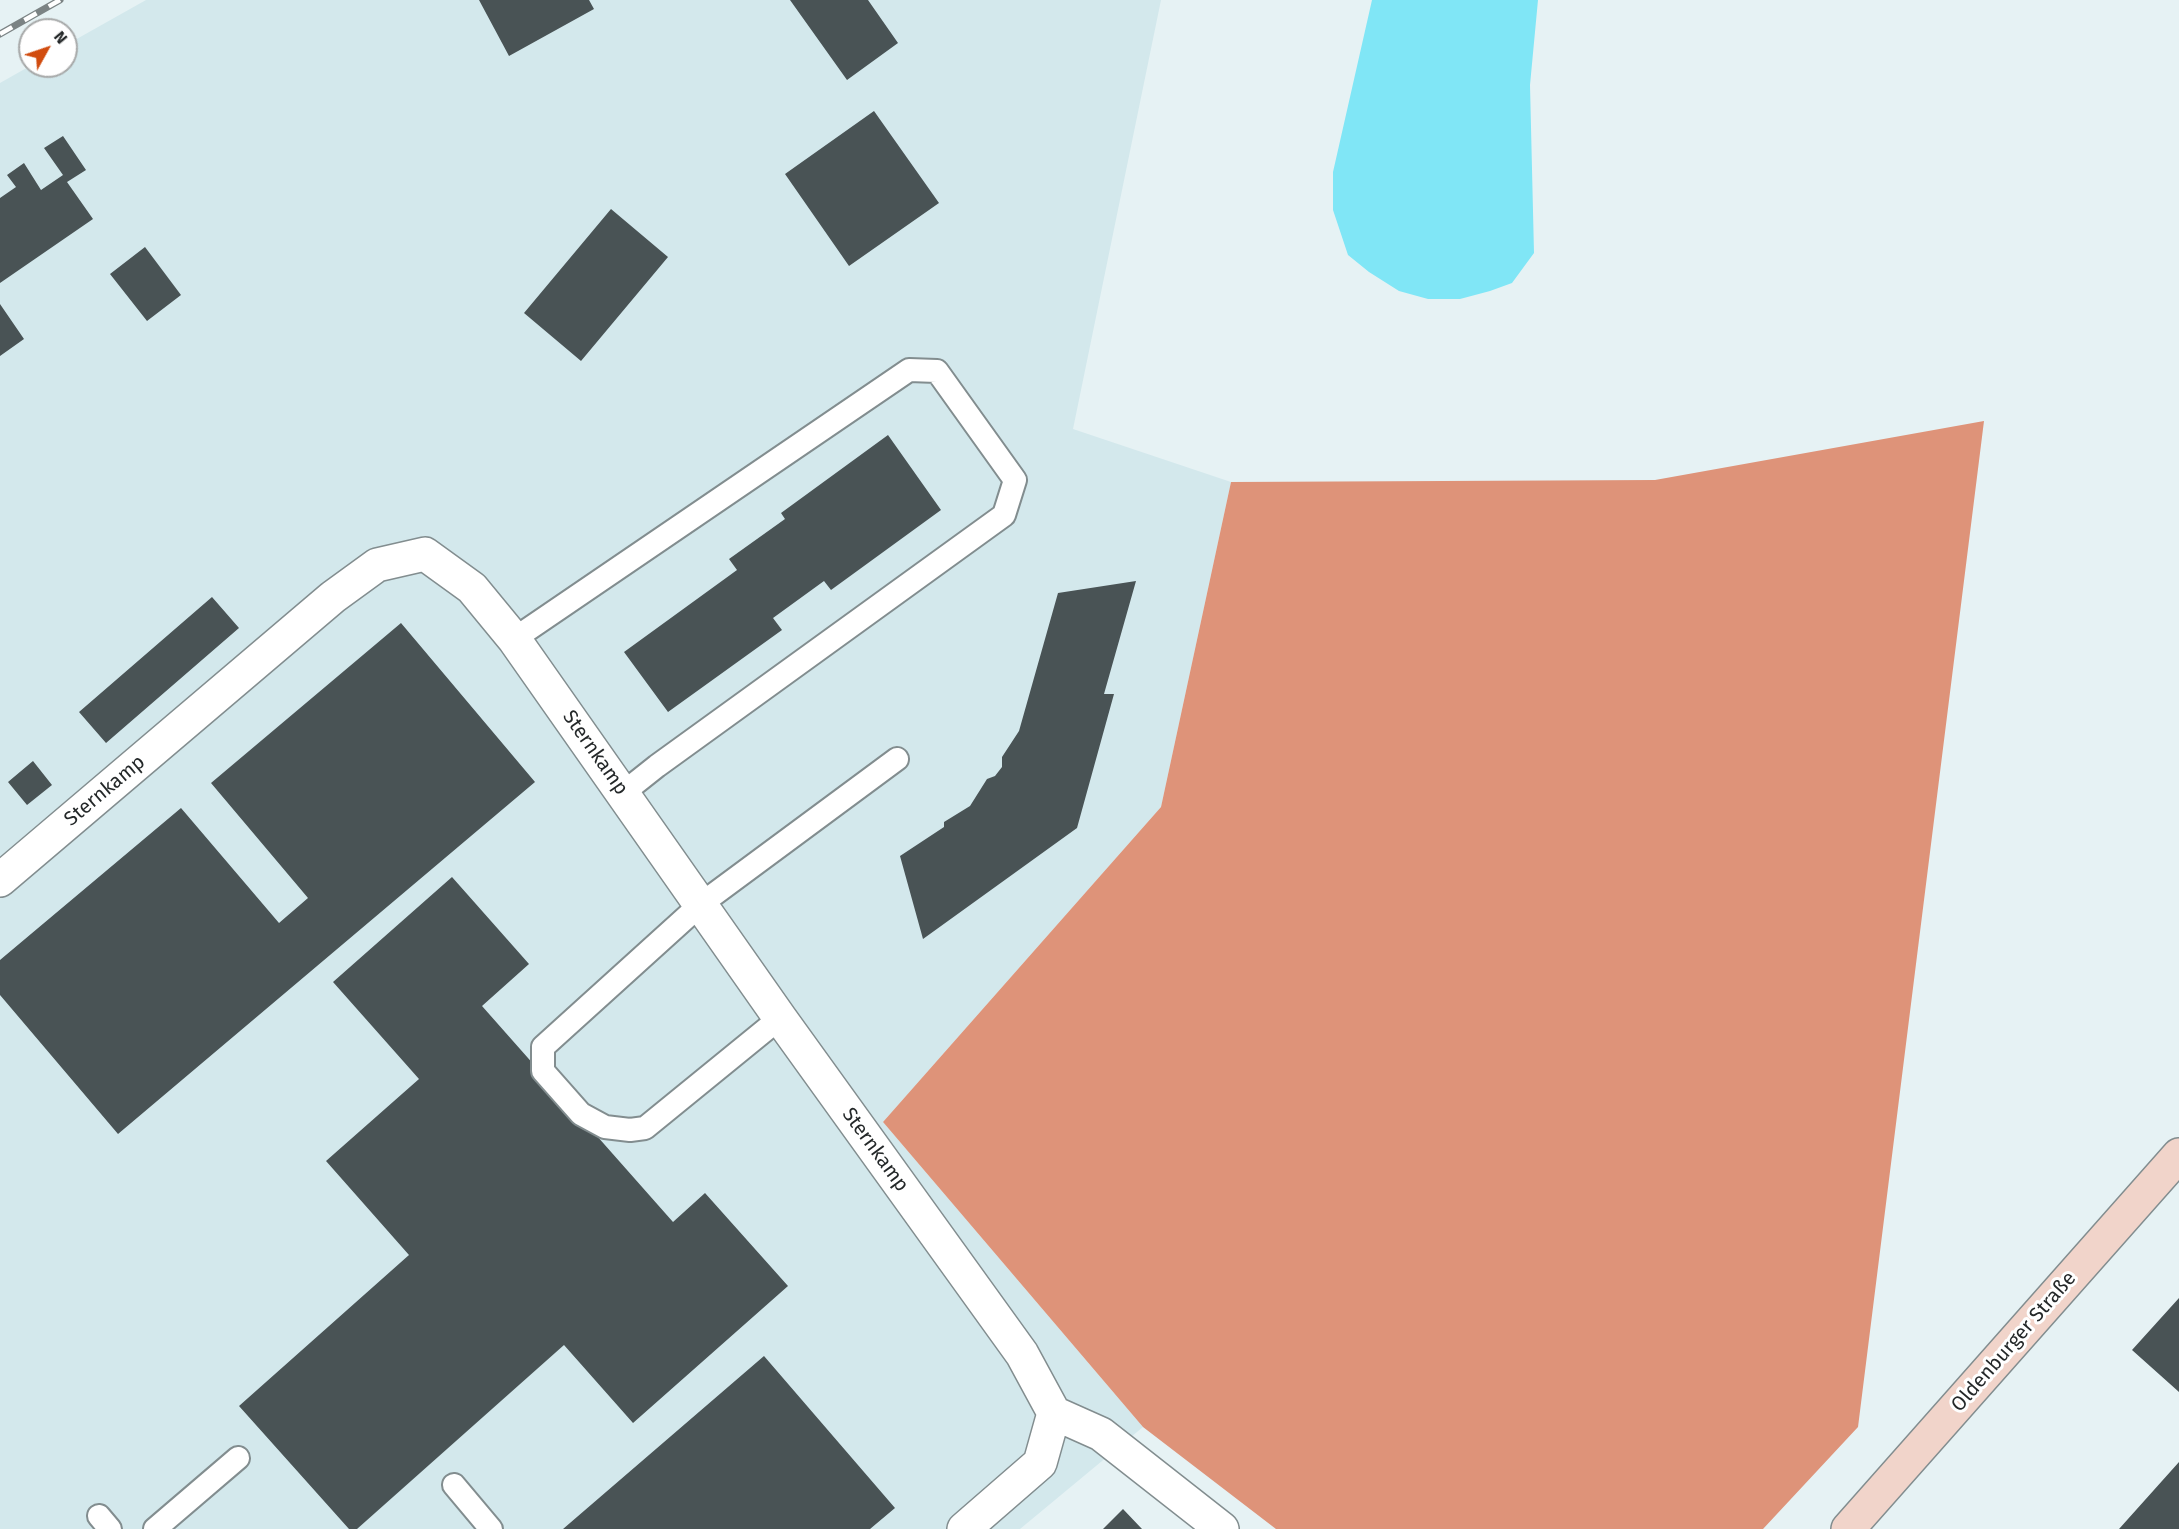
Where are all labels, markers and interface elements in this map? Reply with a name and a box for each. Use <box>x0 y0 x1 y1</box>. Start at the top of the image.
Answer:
north arrow <box>18 18 78 78</box>
text: N <box>50 27 71 48</box>
street label: Sternkamp <box>557 706 633 800</box>
street label: Sternkamp <box>60 750 150 832</box>
street label: Sternkamp <box>836 1103 914 1197</box>
street label: Oldenburger Straße <box>1947 1267 2081 1417</box>

